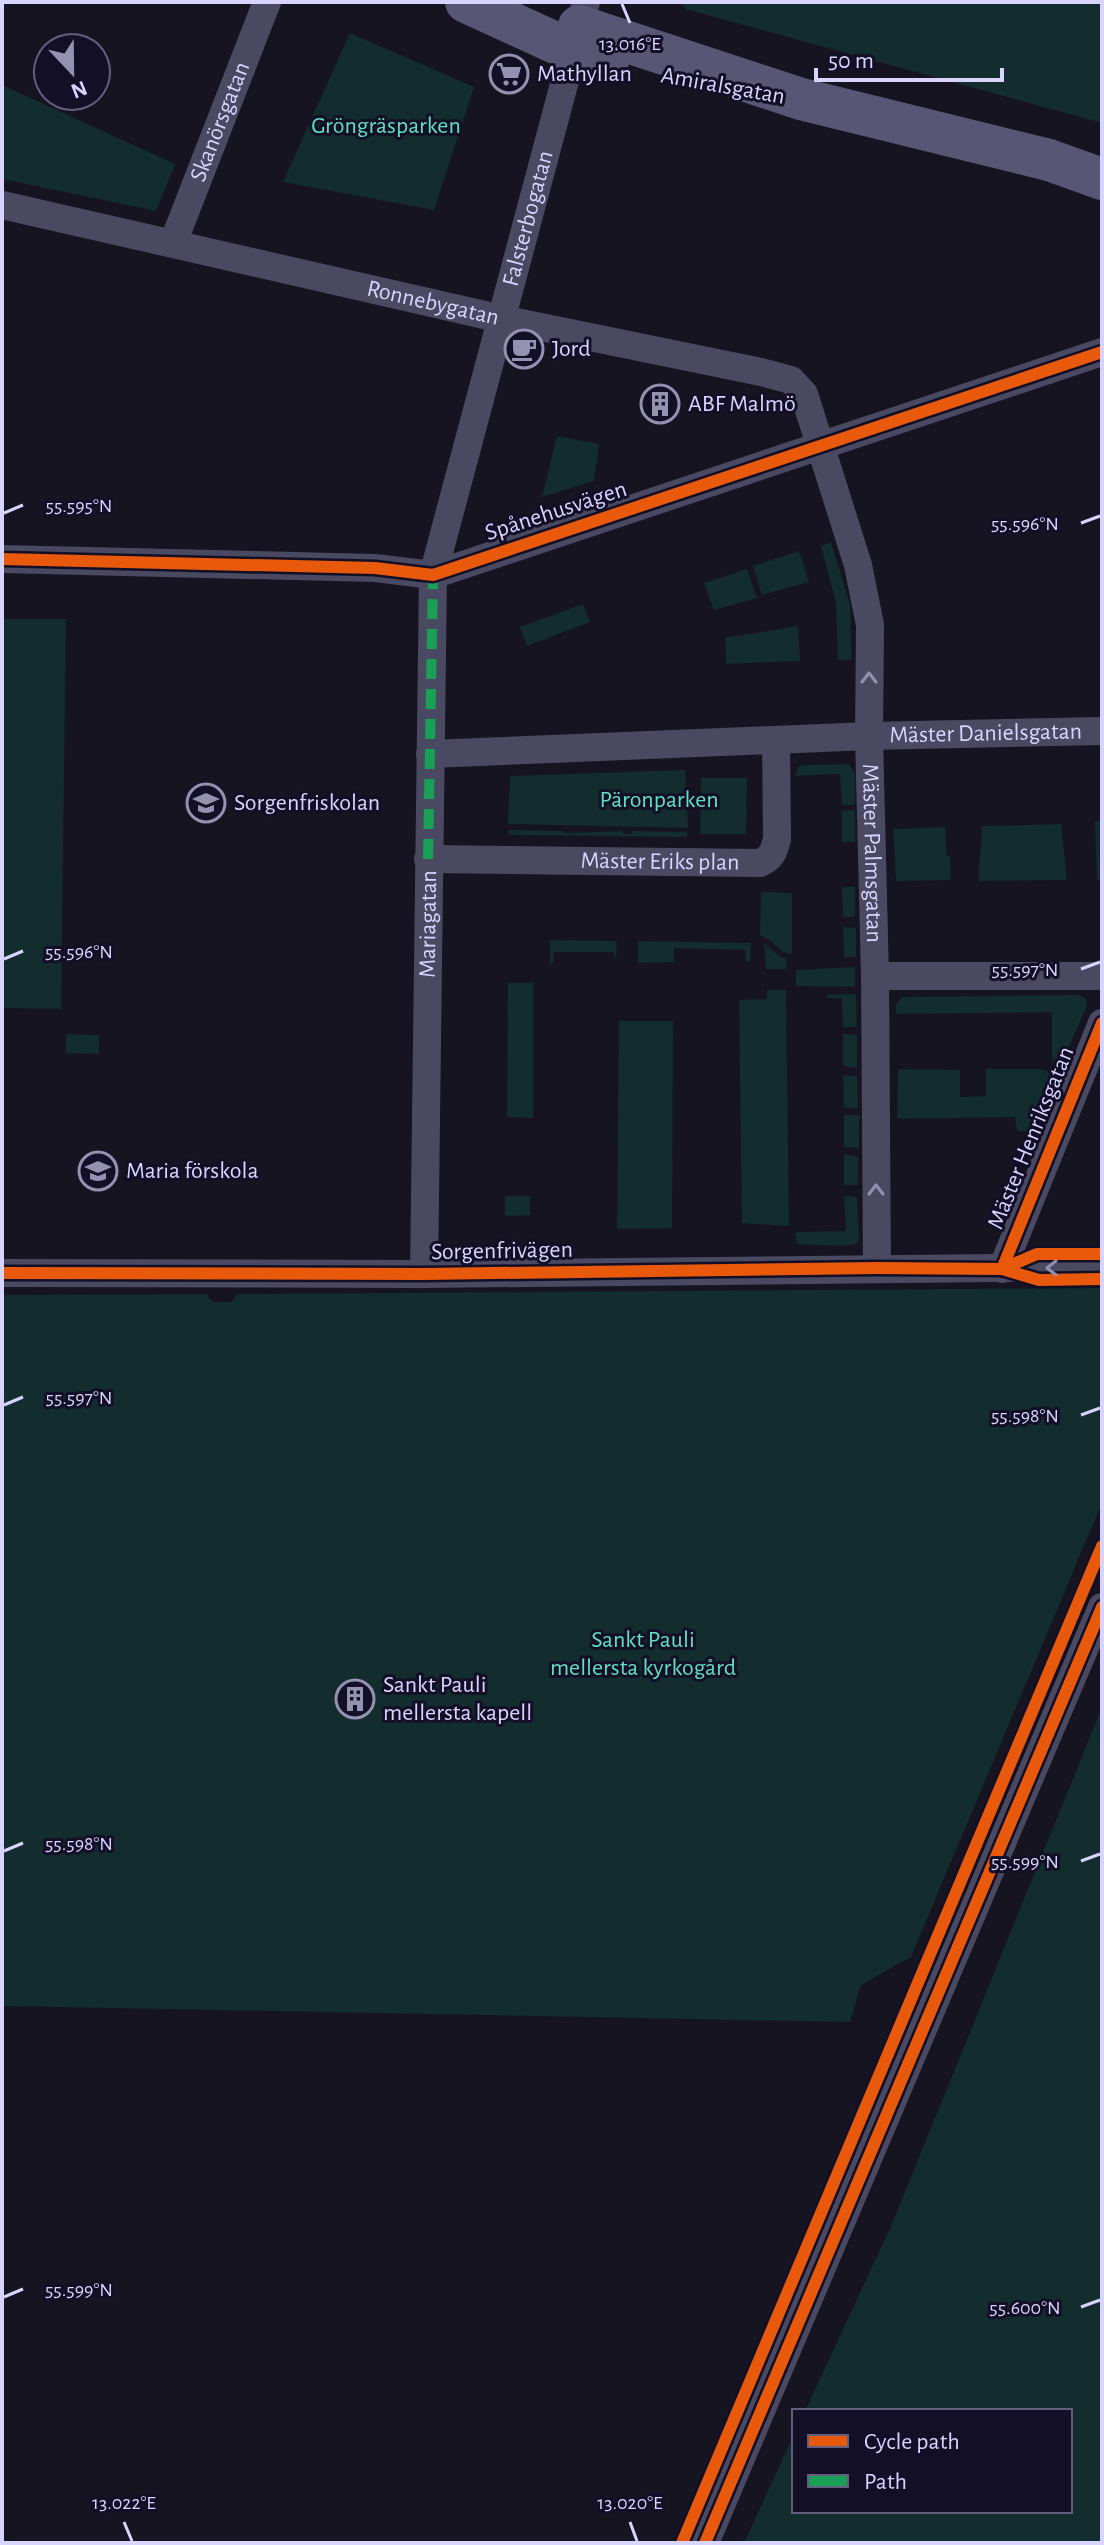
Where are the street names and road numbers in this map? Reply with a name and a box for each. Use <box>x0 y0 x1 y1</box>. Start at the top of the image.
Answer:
street label: Skanörsgatan <box>186 59 254 185</box>
street label: Amiralsgatan <box>659 63 787 109</box>
street label: Falsterbogatan <box>499 148 558 289</box>
street label: Ronnebygatan <box>365 277 501 330</box>
street label: Spånehusvägen <box>482 477 630 545</box>
street label: Mäster Danielsgatan <box>889 719 1082 748</box>
street label: Mäster Palmsgatan <box>858 763 886 943</box>
street label: Mäster Eriks plan <box>580 849 740 875</box>
street label: Mariagatan <box>416 870 441 978</box>
street label: Mäster Henriksgatan <box>983 1043 1079 1233</box>
street label: Sorgenfrivägen <box>431 1238 573 1264</box>

